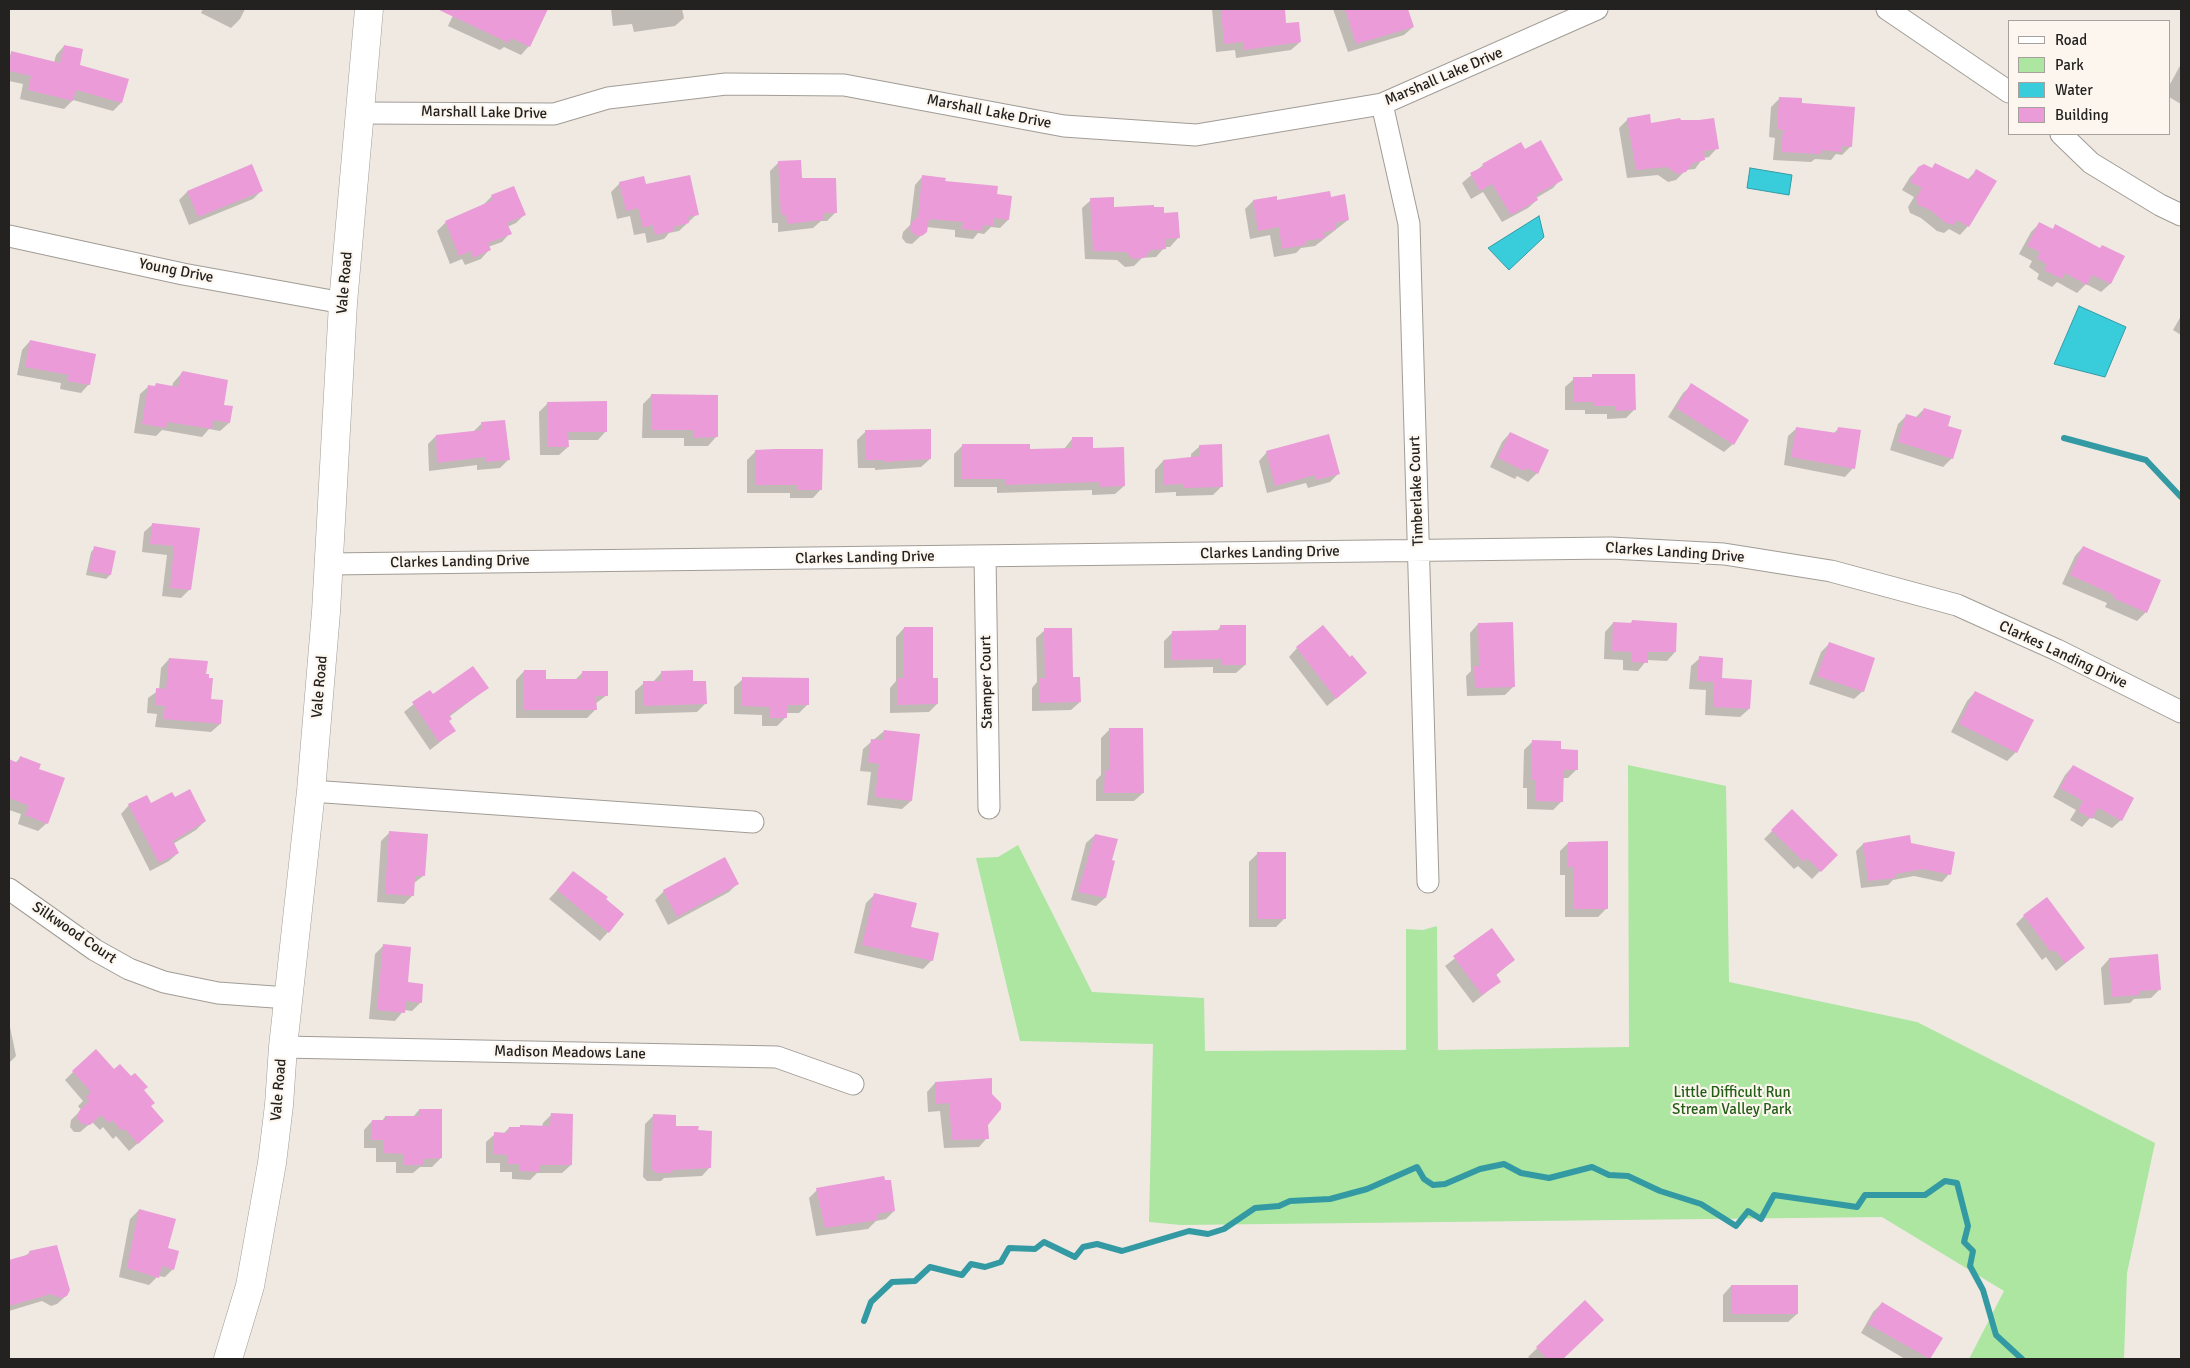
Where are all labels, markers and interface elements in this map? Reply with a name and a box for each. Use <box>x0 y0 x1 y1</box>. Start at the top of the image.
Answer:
legend <box>2008 20 2170 135</box>
text: Road <box>2055 31 2087 49</box>
street label: Marshall Lake Drive <box>1382 44 1506 110</box>
text: Park <box>2055 56 2084 74</box>
text: Water <box>2055 81 2093 99</box>
street label: Marshall Lake Drive <box>925 91 1053 133</box>
street label: Marshall Lake Drive <box>421 103 547 123</box>
text: Building <box>2055 106 2109 124</box>
street label: Vale Road <box>333 251 357 315</box>
street label: Young Drive <box>137 255 215 287</box>
street label: Timberlake Court <box>1406 436 1428 546</box>
street label: Clarkes Landing Drive <box>1605 539 1745 567</box>
street label: Clarkes Landing Drive <box>1200 543 1340 563</box>
street label: Clarkes Landing Drive <box>795 548 935 568</box>
street label: Clarkes Landing Drive <box>390 552 530 572</box>
street label: Clarkes Landing Drive <box>1996 617 2130 693</box>
street label: Stamper Court <box>977 635 997 729</box>
street label: Vale Road <box>308 655 332 719</box>
street label: Silkwood Court <box>28 898 120 968</box>
street label: Madison Meadows Lane <box>494 1043 646 1063</box>
street label: Vale Road <box>267 1058 291 1122</box>
park label: Little Difficult Run Stream Valley Park <box>1672 1084 1792 1119</box>

